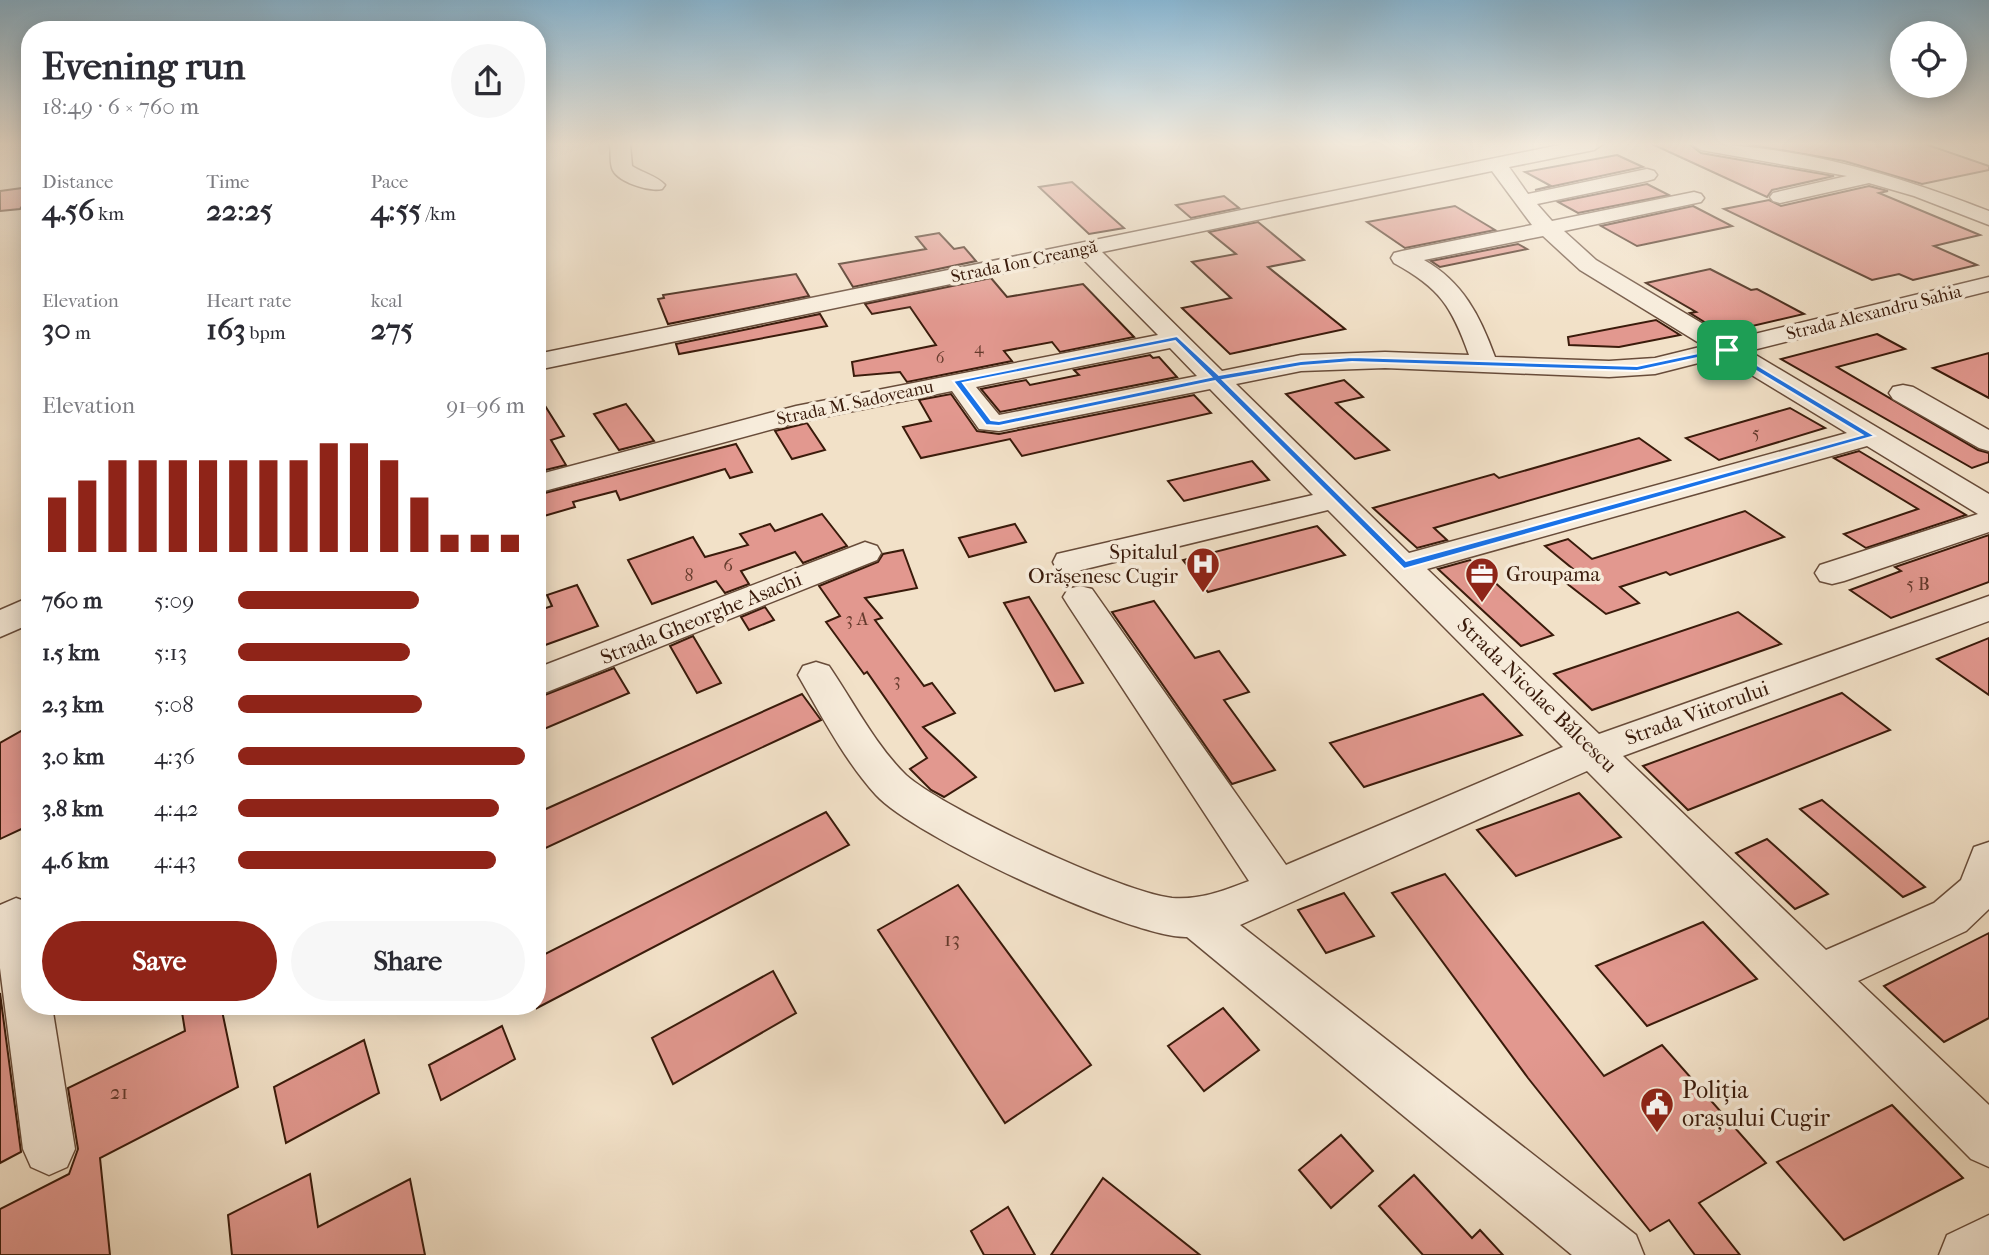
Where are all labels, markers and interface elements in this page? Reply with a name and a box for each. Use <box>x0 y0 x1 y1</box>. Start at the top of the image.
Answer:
map controls <box>1890 21 1967 98</box>
button: locate <box>1890 21 1967 98</box>
text: Evening run <box>42 44 245 89</box>
button: share <box>451 44 525 118</box>
text: 18:49 · 6 × 760 m <box>42 93 199 120</box>
text: Distance <box>42 171 113 193</box>
text: Time <box>206 171 250 193</box>
text: Pace <box>371 171 409 193</box>
text: 4.56 <box>42 193 94 228</box>
text: 22:25 <box>206 193 273 228</box>
text: 4:55 <box>371 193 421 228</box>
text: km <box>94 203 124 225</box>
text: /km <box>421 203 456 225</box>
street label: Strada Ion Creangă <box>949 236 1100 288</box>
street label: Strada Alexandru Sahia <box>1784 281 1965 345</box>
text: Elevation <box>42 290 119 312</box>
text: Heart rate <box>206 290 291 312</box>
text: kcal <box>371 290 403 312</box>
text: 30 <box>42 312 71 347</box>
text: 163 <box>206 312 245 347</box>
text: 275 <box>371 312 414 347</box>
pin <box>1697 320 1757 380</box>
text: m <box>71 322 91 344</box>
text: bpm <box>245 322 286 344</box>
icon: arrive <box>1708 331 1746 369</box>
house number: 4 <box>974 338 984 357</box>
house number: 6 <box>936 348 945 367</box>
street label: Strada M. Sadoveanu <box>775 376 935 430</box>
text: Elevation <box>42 392 135 419</box>
text: 91–96 m <box>446 392 525 419</box>
house number: 5 <box>1752 423 1760 444</box>
place label: Spitalul Orășenesc Cugir <box>1028 540 1178 588</box>
hospital icon: Spitalul Orășenesc Cugir <box>1184 545 1222 594</box>
house number: 6 <box>723 555 733 576</box>
office icon: Groupama <box>1463 555 1501 604</box>
place label: Groupama <box>1506 562 1601 586</box>
house number: 8 <box>684 565 694 586</box>
street label: Strada Gheorghe Asachi <box>597 567 805 669</box>
house number: 5 B <box>1906 574 1930 595</box>
text: 760 m <box>42 587 102 614</box>
text: 5:09 <box>154 587 194 614</box>
house number: 3 A <box>846 609 869 630</box>
street label: Strada Nicolae Bălcescu <box>1452 613 1622 777</box>
text: 1.5 km <box>42 639 100 666</box>
text: 5:13 <box>154 639 187 666</box>
house number: 3 <box>893 670 901 691</box>
street label: Strada Viitorului <box>1622 676 1772 750</box>
text: 2.3 km <box>42 691 104 718</box>
text: 5:08 <box>154 691 194 718</box>
text: 3.0 km <box>42 743 104 770</box>
text: 4:36 <box>154 743 195 770</box>
text: 3.8 km <box>42 795 103 822</box>
text: 4:42 <box>154 795 199 822</box>
text: 4.6 km <box>42 847 109 874</box>
text: 4:43 <box>154 847 196 874</box>
button: Save <box>42 921 277 1001</box>
button: Share <box>291 921 525 1001</box>
house number: 13 <box>944 927 960 951</box>
place label: Poliția orașului Cugir <box>1682 1076 1831 1132</box>
house number: 21 <box>110 1080 128 1104</box>
public building icon: Poliția orașului Cugir <box>1638 1085 1676 1134</box>

